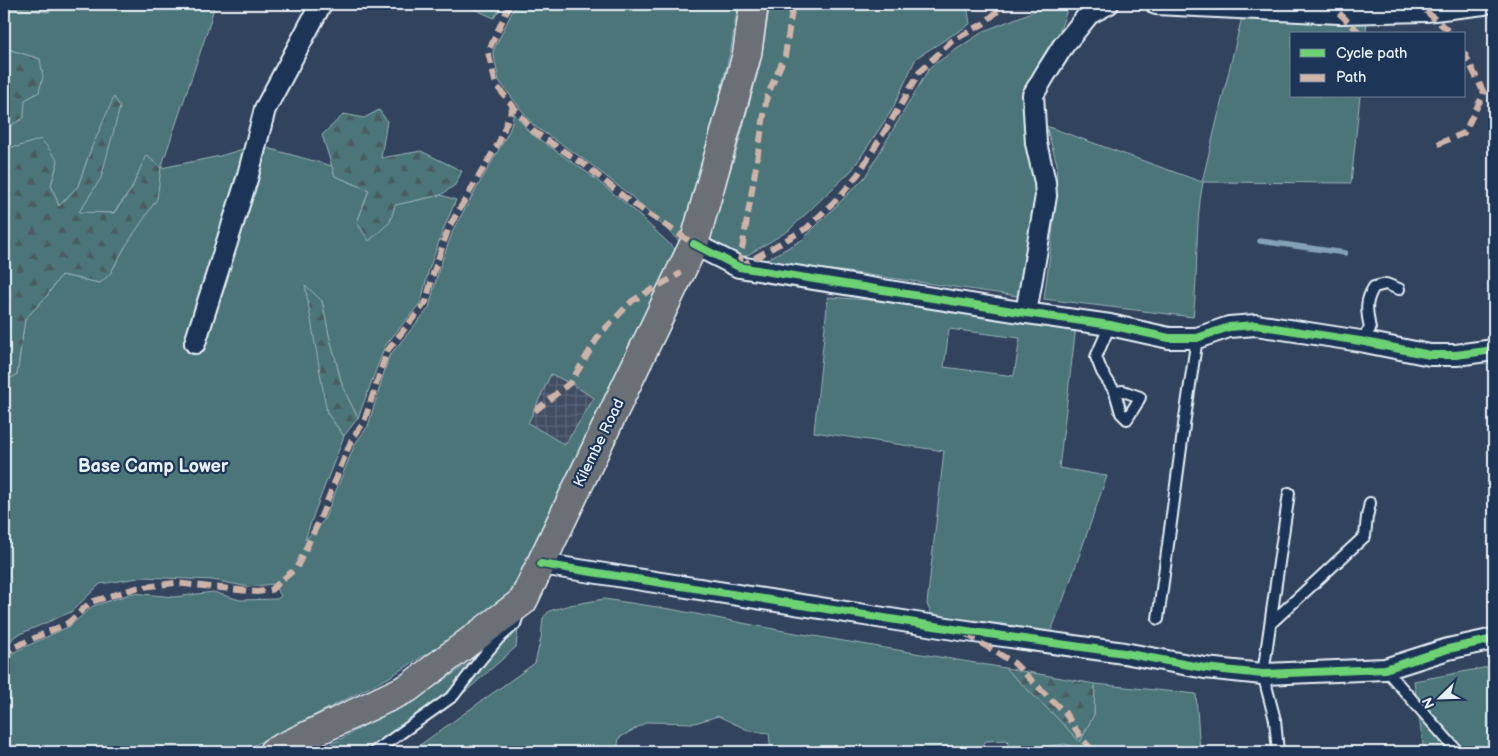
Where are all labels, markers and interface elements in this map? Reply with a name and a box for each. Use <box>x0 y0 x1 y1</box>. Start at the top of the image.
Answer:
legend <box>1290 32 1466 98</box>
text: Cycle path <box>1336 44 1407 63</box>
text: Path <box>1336 68 1366 87</box>
street label: Kilembe Road <box>570 396 628 490</box>
district label: Base Camp Lower <box>78 456 229 477</box>
north arrow <box>1416 674 1466 724</box>
text: N <box>1419 695 1438 711</box>

